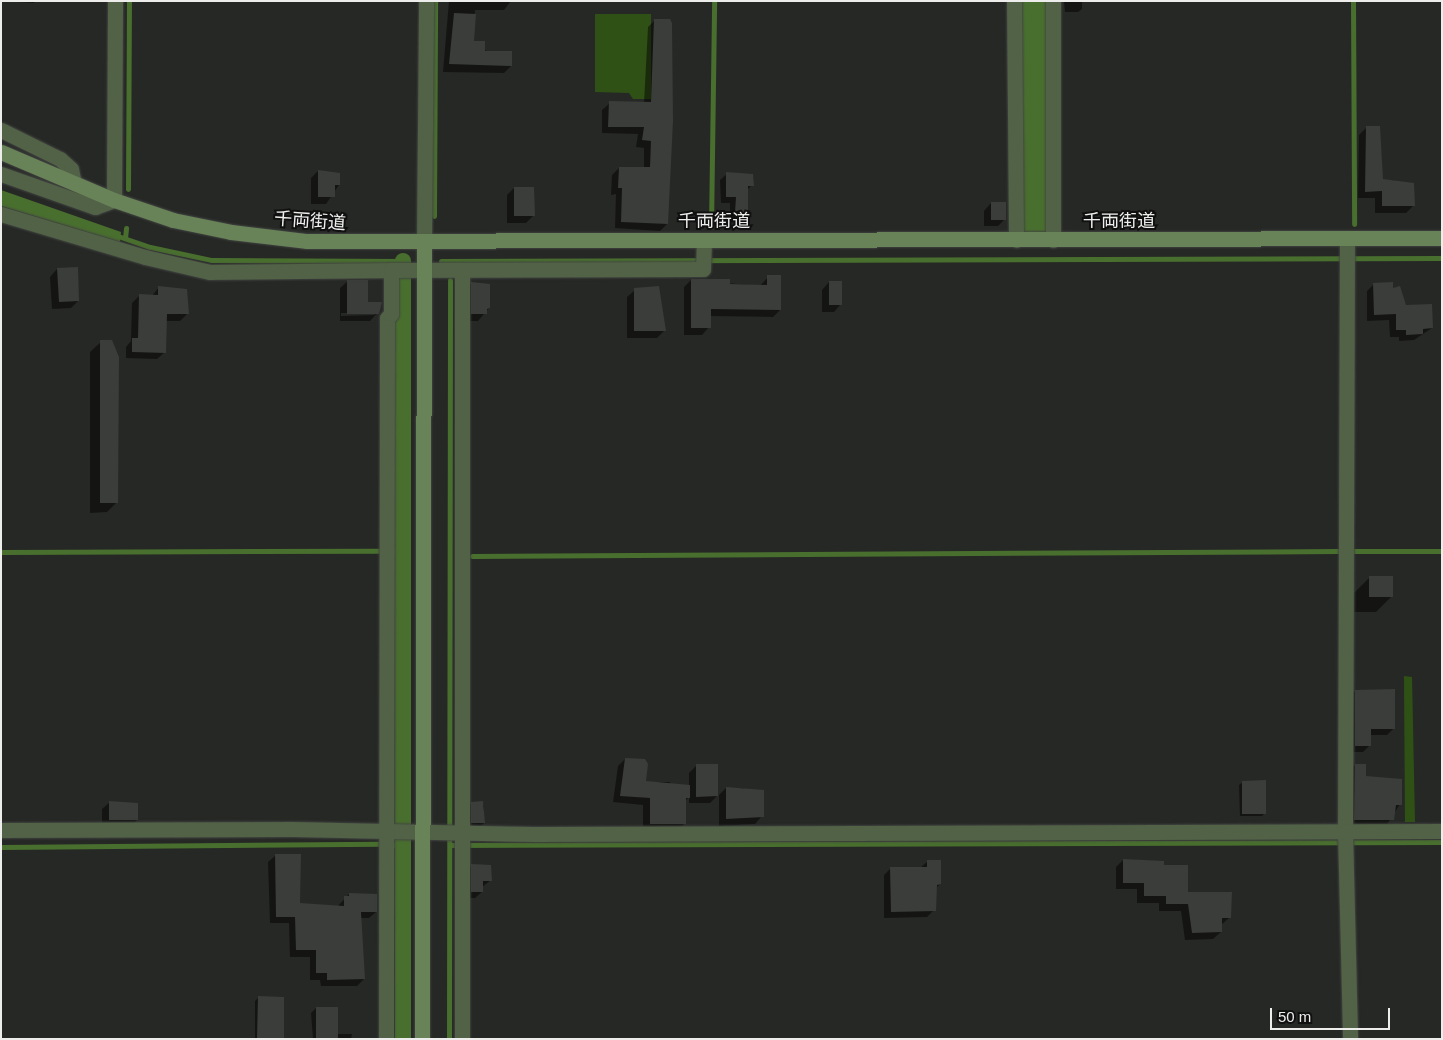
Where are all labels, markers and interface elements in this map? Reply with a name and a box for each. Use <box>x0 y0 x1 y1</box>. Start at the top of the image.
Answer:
street label: 千両街道 <box>273 208 347 234</box>
street label: 千両街道 <box>678 210 750 232</box>
street label: 千両街道 <box>1083 210 1155 232</box>
scale bar <box>1273 998 1393 1030</box>
text: 50 m <box>1278 1008 1311 1025</box>

